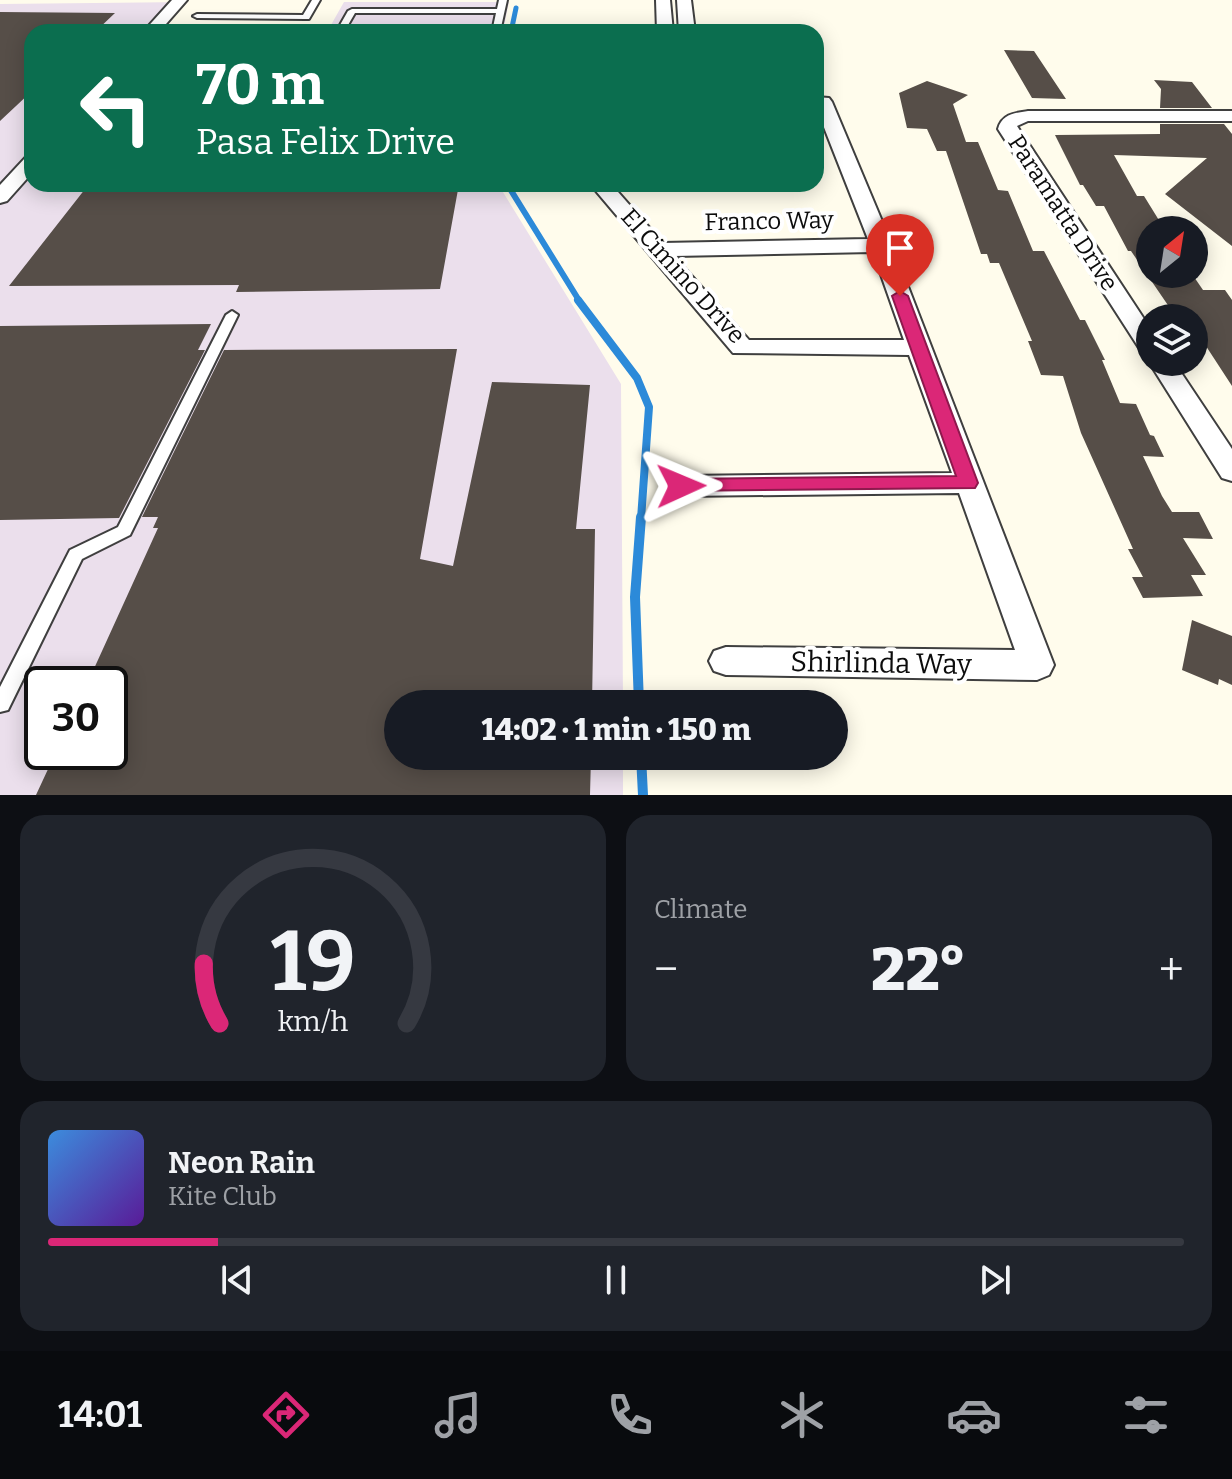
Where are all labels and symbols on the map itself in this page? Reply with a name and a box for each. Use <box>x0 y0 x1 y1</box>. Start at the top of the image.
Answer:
street label: Paramatta Drive <box>1002 130 1124 296</box>
street label: El Cimino Drive <box>615 203 751 349</box>
street label: Franco Way <box>704 206 834 236</box>
pin <box>866 214 934 296</box>
north arrow <box>1136 216 1208 288</box>
position arrow <box>639 444 723 528</box>
street label: Shirlinda Way <box>790 645 972 681</box>
speed limit sign: 30 <box>24 666 128 770</box>

